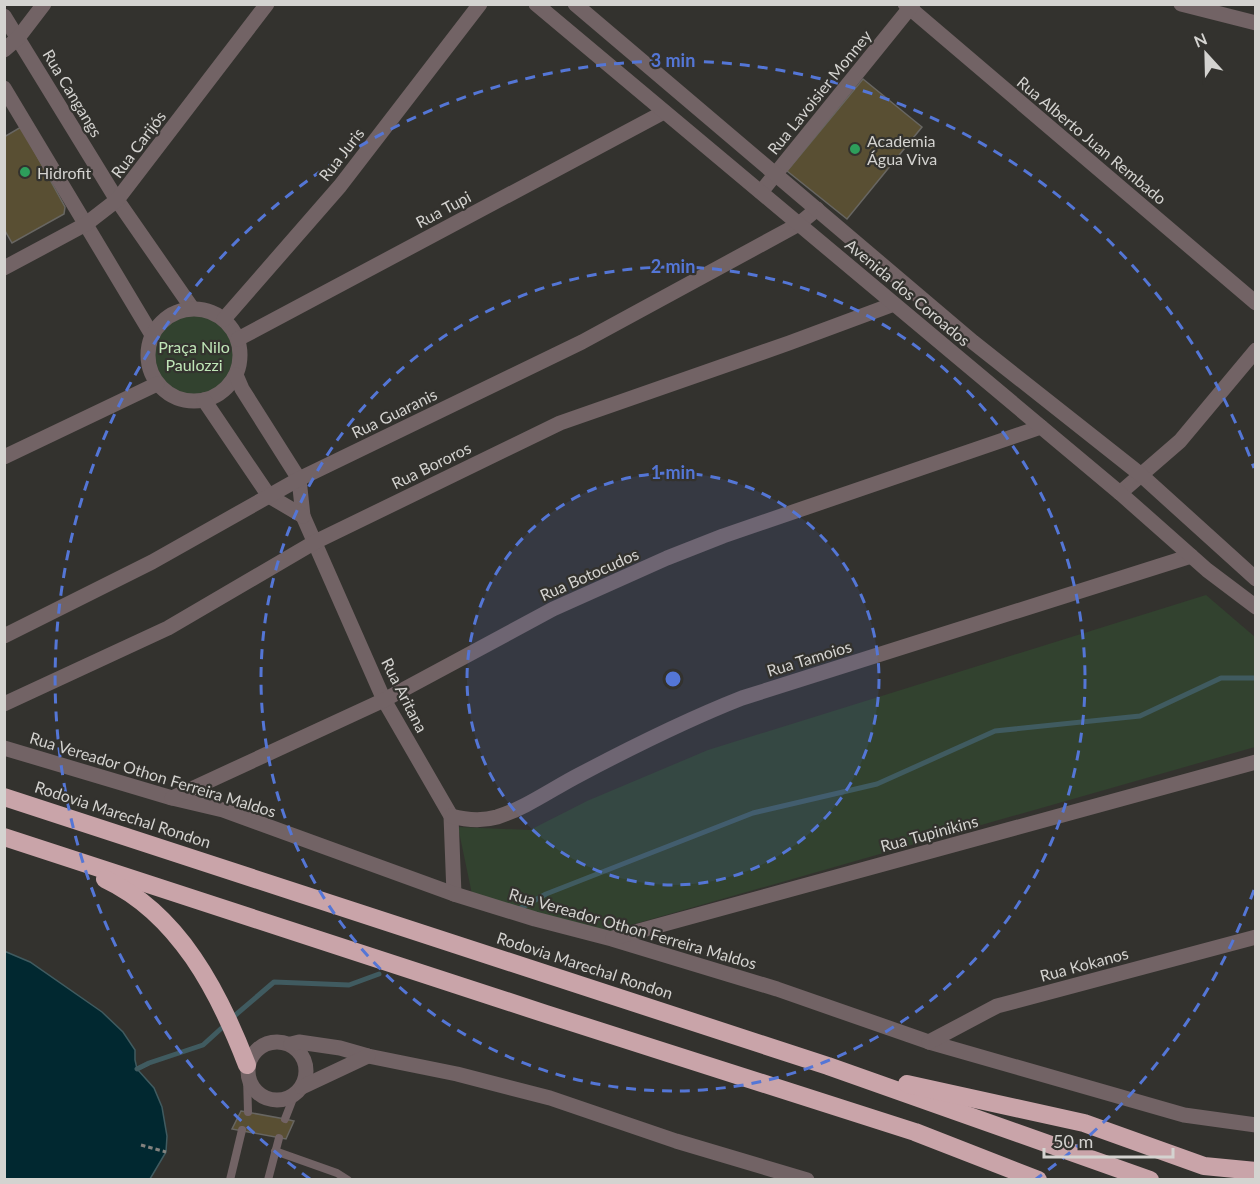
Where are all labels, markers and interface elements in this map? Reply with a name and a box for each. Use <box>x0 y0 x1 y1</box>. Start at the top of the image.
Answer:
north arrow <box>1176 24 1236 84</box>
street label: Rua Lavoisier Monney <box>763 25 875 158</box>
text: N <box>1191 29 1209 51</box>
street label: Rua Cangangs <box>39 46 107 140</box>
text: 3 min <box>651 49 695 71</box>
street label: Rua Alberto Juan Rembado <box>1014 72 1170 208</box>
street label: Rua Carijós <box>107 107 169 181</box>
street label: Rua Juris <box>314 124 368 184</box>
place label: Academia Água Viva <box>867 131 937 168</box>
marker: Academia Água Viva <box>848 142 862 156</box>
place label: Hidrofit <box>37 163 91 182</box>
marker: Hidrofit <box>18 165 32 179</box>
street label: Rua Tupi <box>412 187 474 231</box>
street label: Avenida dos Coroados <box>842 234 974 350</box>
text: 2 min <box>651 255 695 277</box>
park label: Praça Nilo Paulozzi <box>158 337 230 374</box>
street label: Rua Guaranis <box>348 384 440 442</box>
street label: Rua Bororos <box>388 438 474 492</box>
text: 1 min <box>651 461 695 483</box>
street label: Rua Botocudos <box>537 544 641 604</box>
street label: Rua Tamoios <box>764 636 854 680</box>
street label: Rua Aritana <box>378 655 432 735</box>
centre of rings <box>663 669 683 689</box>
street label: Rua Vereador Othon Ferreira Maldos <box>27 727 279 821</box>
street label: Rodovia Marechal Rondon <box>33 777 213 851</box>
street label: Rua Tupinikins <box>878 811 980 855</box>
street label: Rua Vereador Othon Ferreira Maldos <box>507 883 759 973</box>
street label: Rodovia Marechal Rondon <box>495 928 675 1002</box>
street label: Rua Kokanos <box>1038 943 1130 985</box>
scale bar <box>1044 1121 1173 1159</box>
text: 50 m <box>1053 1130 1093 1152</box>

